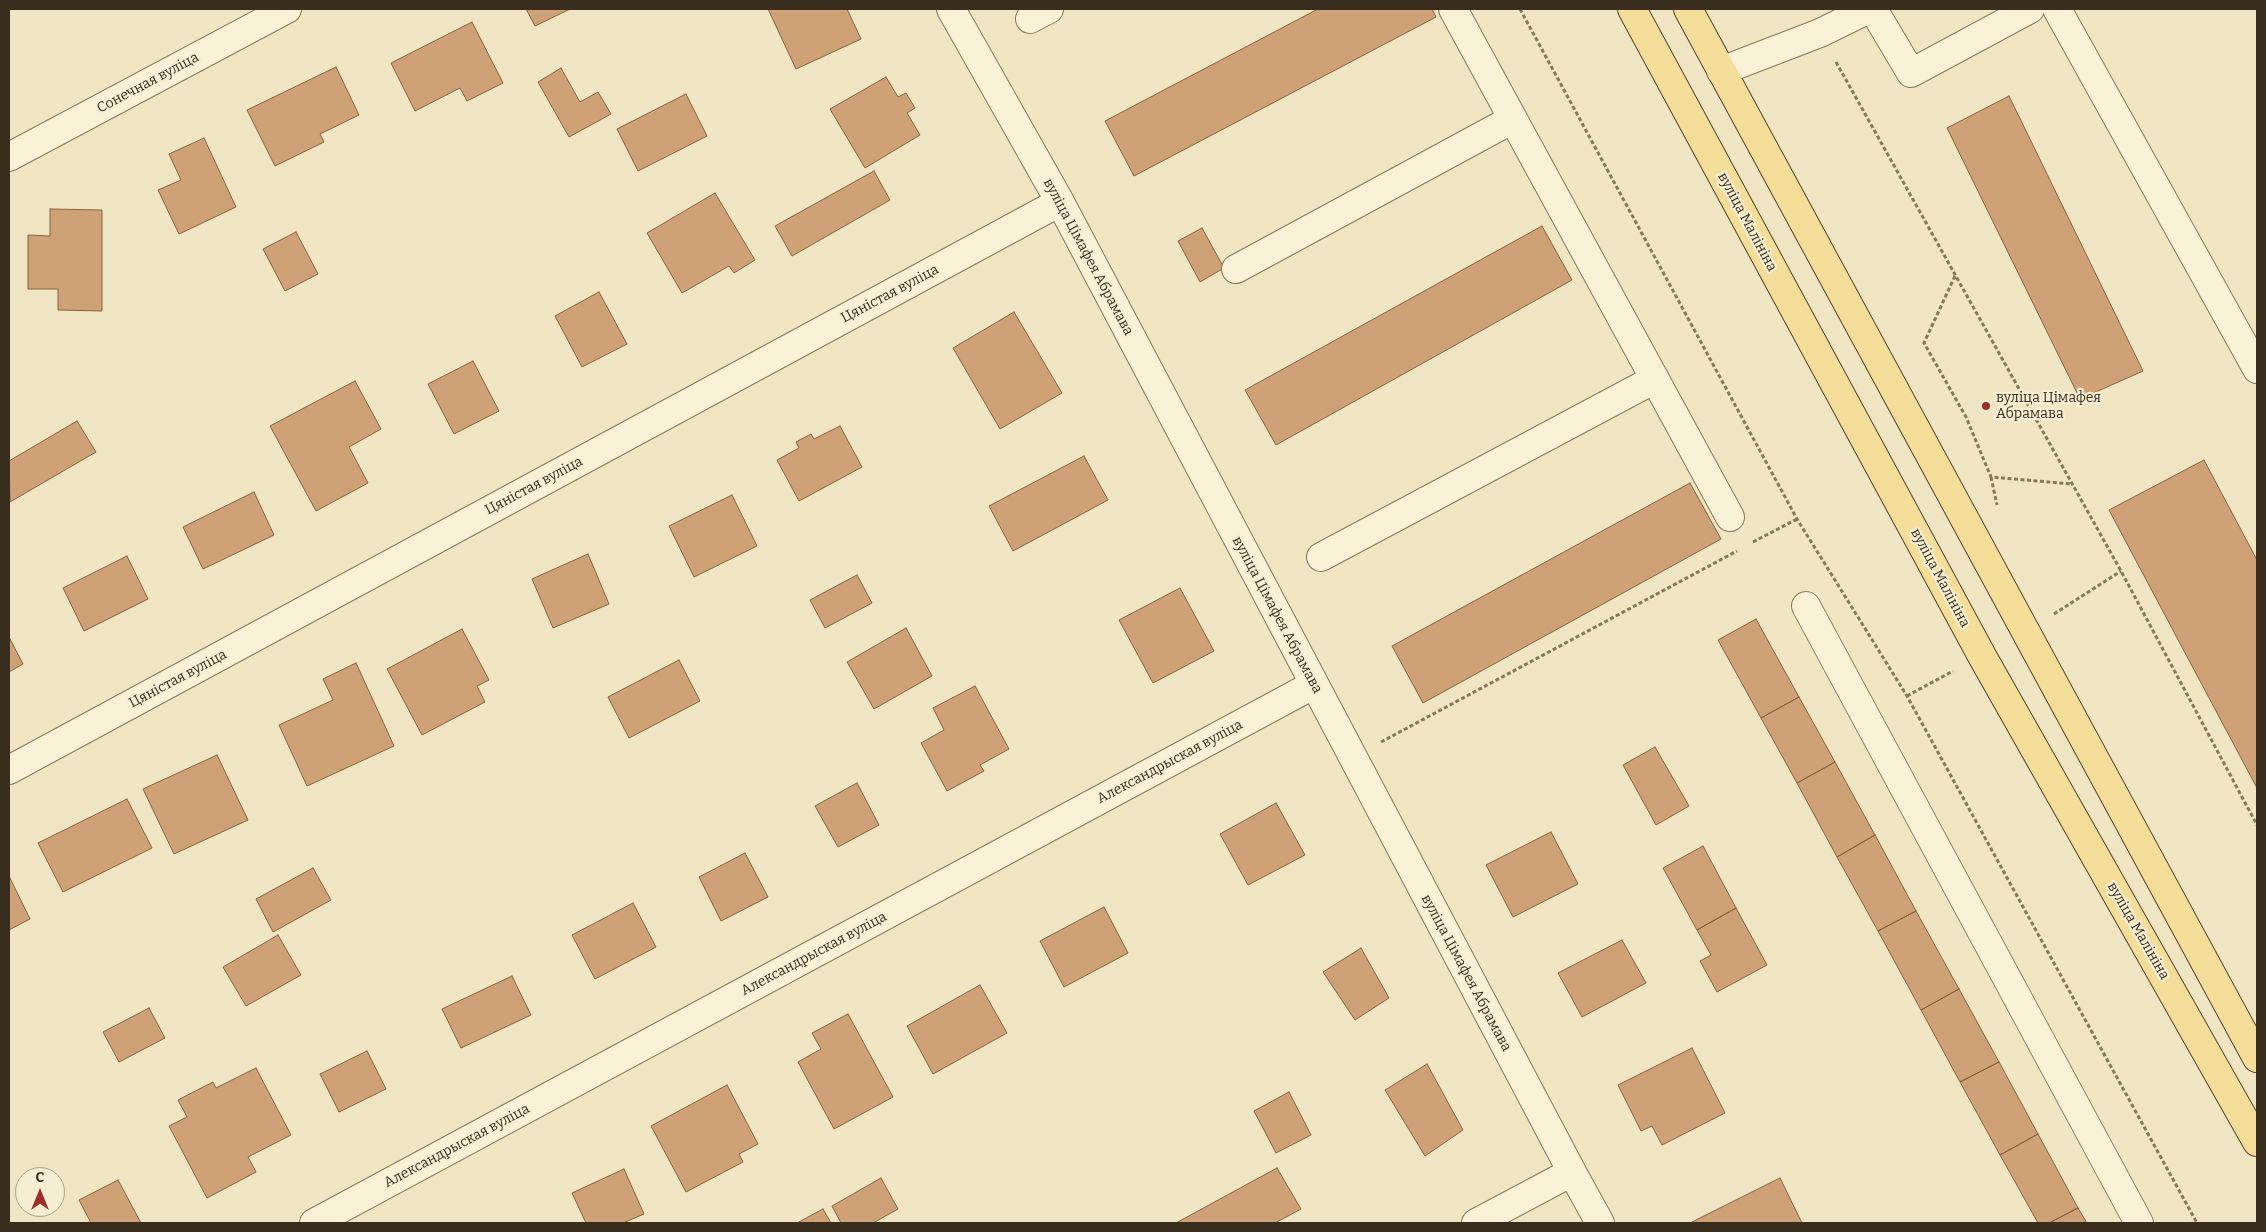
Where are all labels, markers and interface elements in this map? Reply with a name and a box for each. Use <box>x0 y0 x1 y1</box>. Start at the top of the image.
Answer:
street label: Сонечная вуліца <box>94 49 202 117</box>
street label: вуліца Малініна <box>1714 170 1780 274</box>
street label: вуліца Цімафея Абрамава <box>1039 176 1137 338</box>
street label: Цяністая вуліца <box>838 261 942 327</box>
place label: вуліца Цімафея Абрамава <box>1996 390 2101 422</box>
marker: вуліца Цімафея Абрамава <box>1980 400 1992 412</box>
street label: Цяністая вуліца <box>482 453 586 519</box>
street label: вуліца Малініна <box>1907 526 1973 630</box>
street label: вуліца Цімафея Абрамава <box>1228 534 1326 696</box>
street label: Цяністая вуліца <box>126 646 230 712</box>
street label: Александрыская вуліца <box>1094 716 1246 808</box>
street label: вуліца Малініна <box>2103 879 2173 983</box>
street label: вуліца Цімафея Абрамава <box>1417 892 1515 1054</box>
street label: Александрыская вуліца <box>738 908 890 1000</box>
street label: Александрыская вуліца <box>381 1100 533 1192</box>
north arrow <box>15 1167 65 1217</box>
text: С <box>36 1169 44 1186</box>

